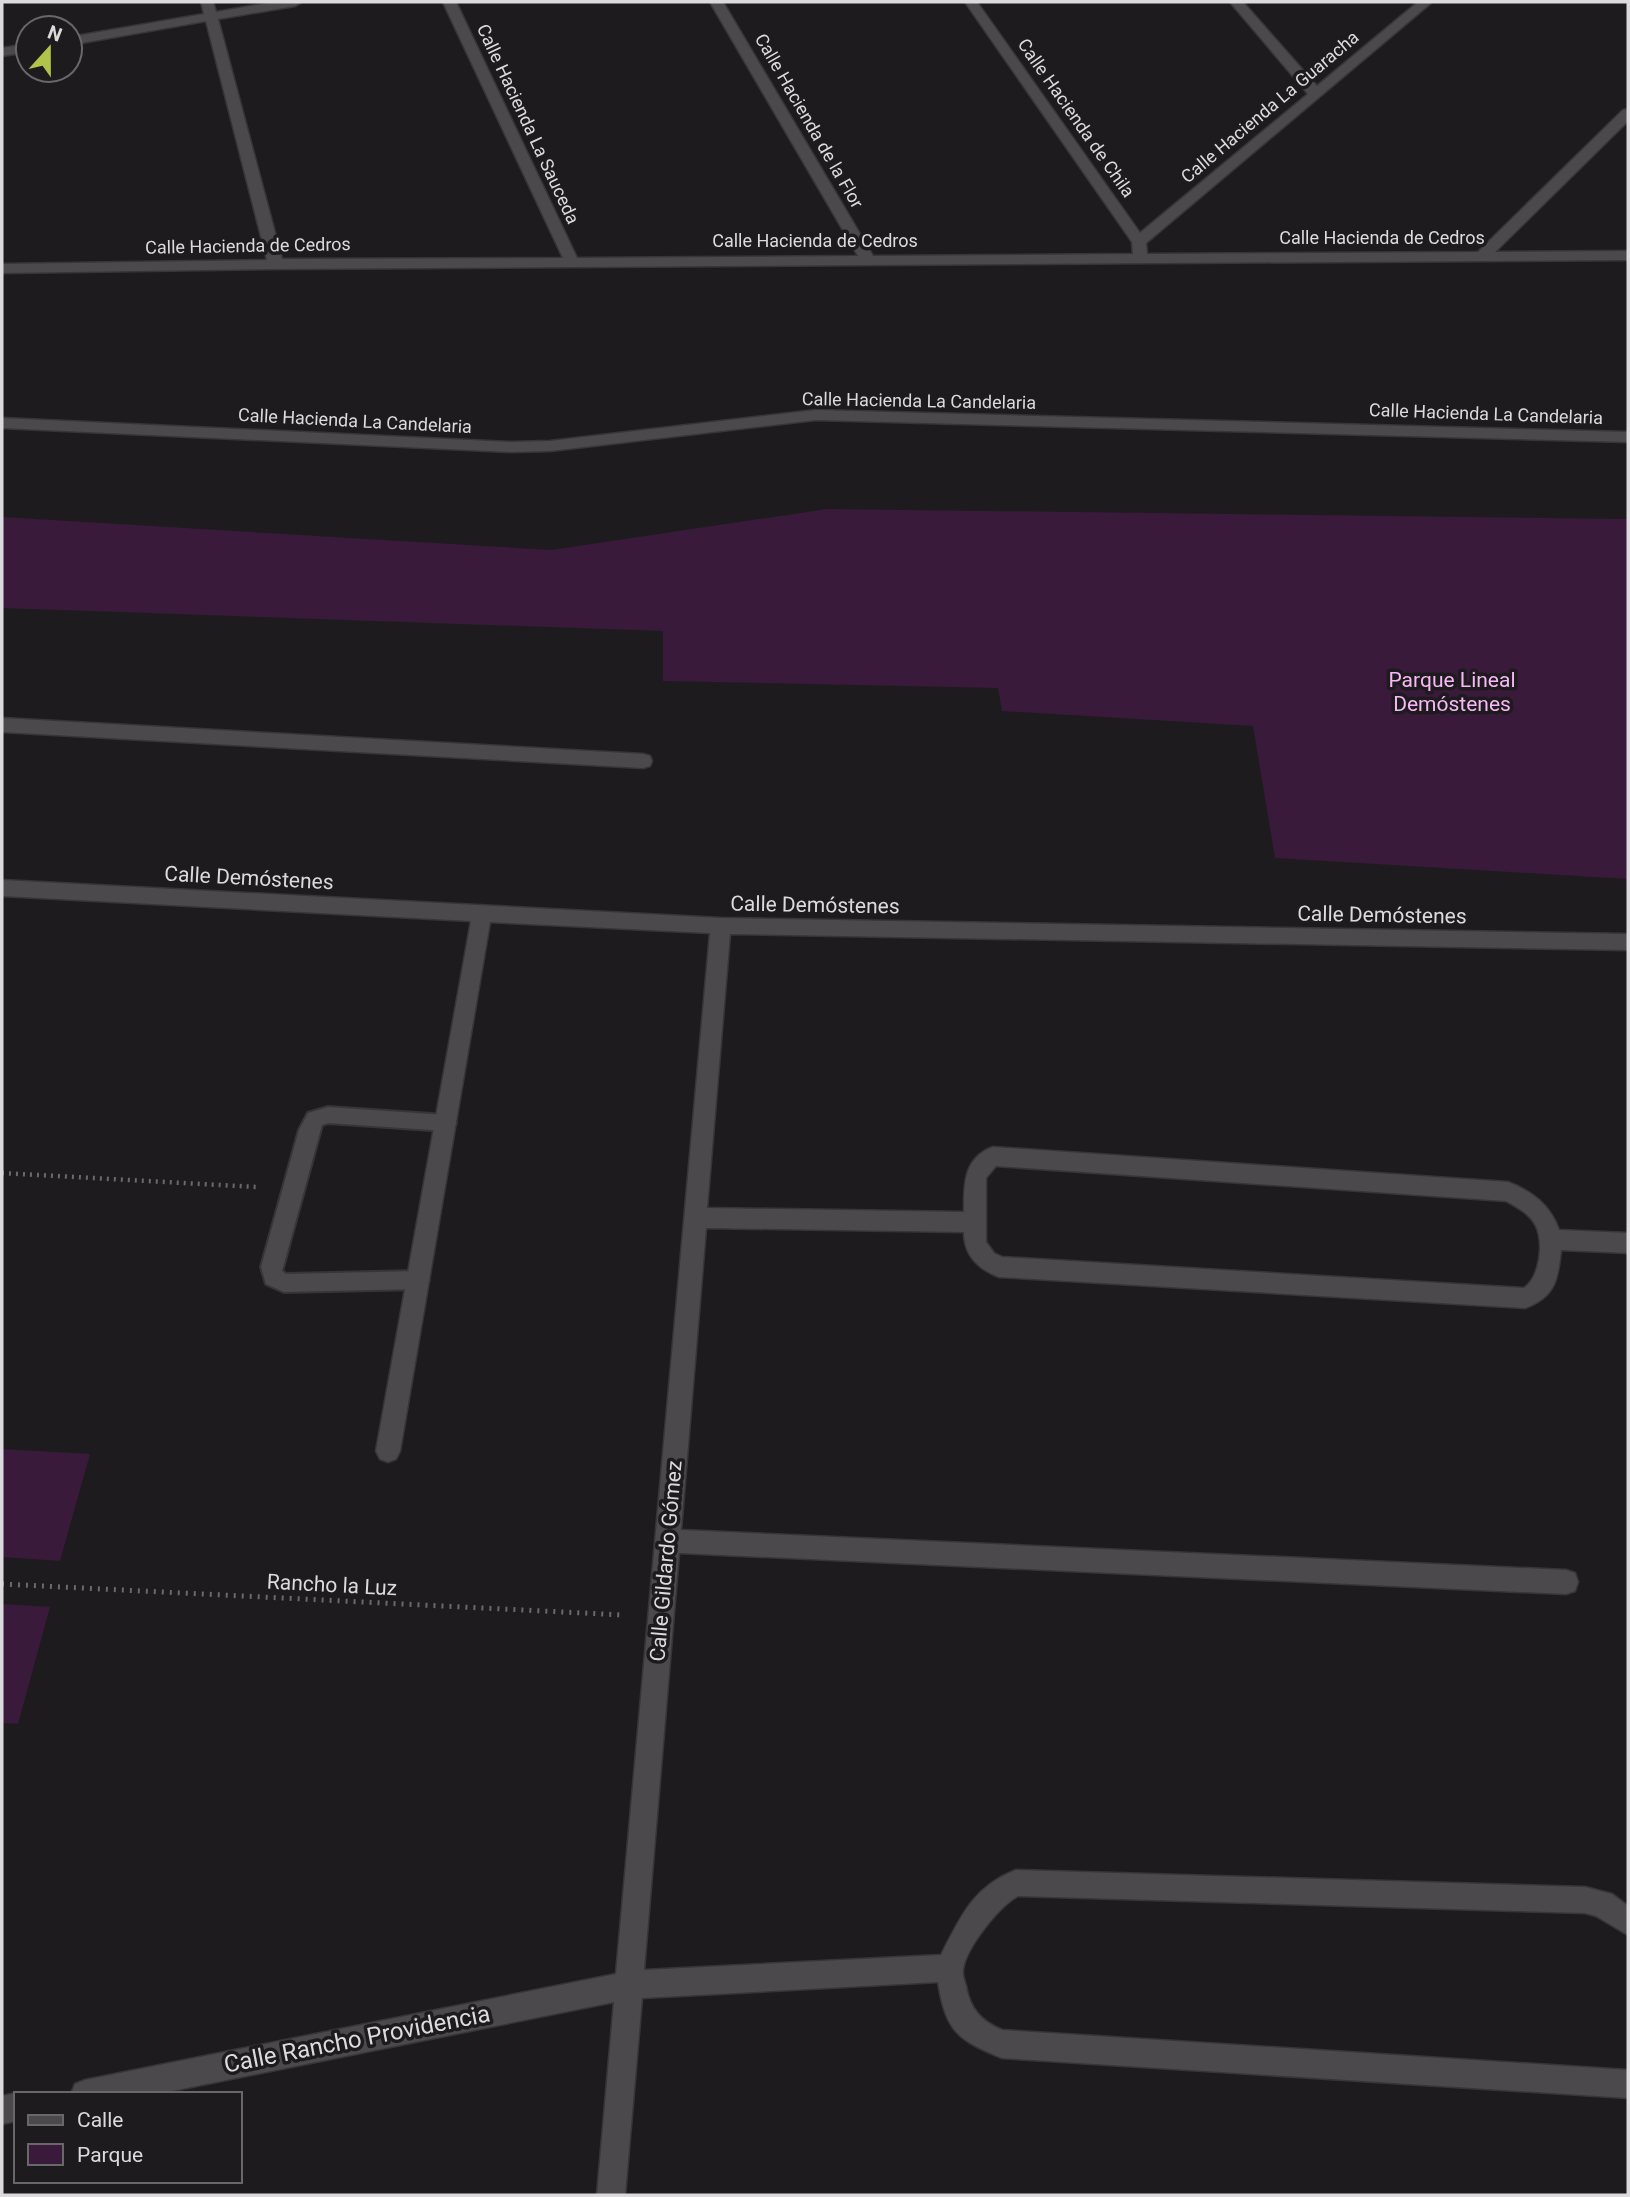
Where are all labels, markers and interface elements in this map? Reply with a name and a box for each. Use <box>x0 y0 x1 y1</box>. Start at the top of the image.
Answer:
north arrow <box>14 14 84 84</box>
text: N <box>45 20 65 47</box>
street label: Calle Hacienda La Sauceda <box>473 21 584 227</box>
street label: Calle Hacienda La Guaracha <box>1177 26 1363 187</box>
street label: Calle Hacienda de la Flor <box>751 30 868 212</box>
street label: Calle Hacienda de Chila <box>1014 34 1139 201</box>
street label: Calle Hacienda de Cedros <box>1279 227 1485 248</box>
street label: Calle Hacienda de Cedros <box>712 230 918 251</box>
street label: Calle Hacienda de Cedros <box>145 233 351 258</box>
street label: Calle Hacienda La Candelaria <box>802 388 1036 413</box>
street label: Calle Hacienda La Candelaria <box>1369 399 1603 428</box>
street label: Calle Hacienda La Candelaria <box>238 404 472 437</box>
park label: Parque Lineal Demóstenes <box>1388 668 1516 716</box>
street label: Calle Demóstenes <box>164 862 334 894</box>
street label: Calle Demóstenes <box>730 892 900 918</box>
street label: Calle Demóstenes <box>1297 902 1467 928</box>
street label: Calle Gildardo Gómez <box>645 1460 687 1662</box>
street label: Rancho la Luz <box>266 1570 398 1600</box>
street label: Calle Rancho Providencia <box>222 1999 492 2079</box>
legend <box>14 2092 242 2183</box>
text: Calle <box>77 2108 123 2132</box>
text: Parque <box>77 2143 143 2167</box>

